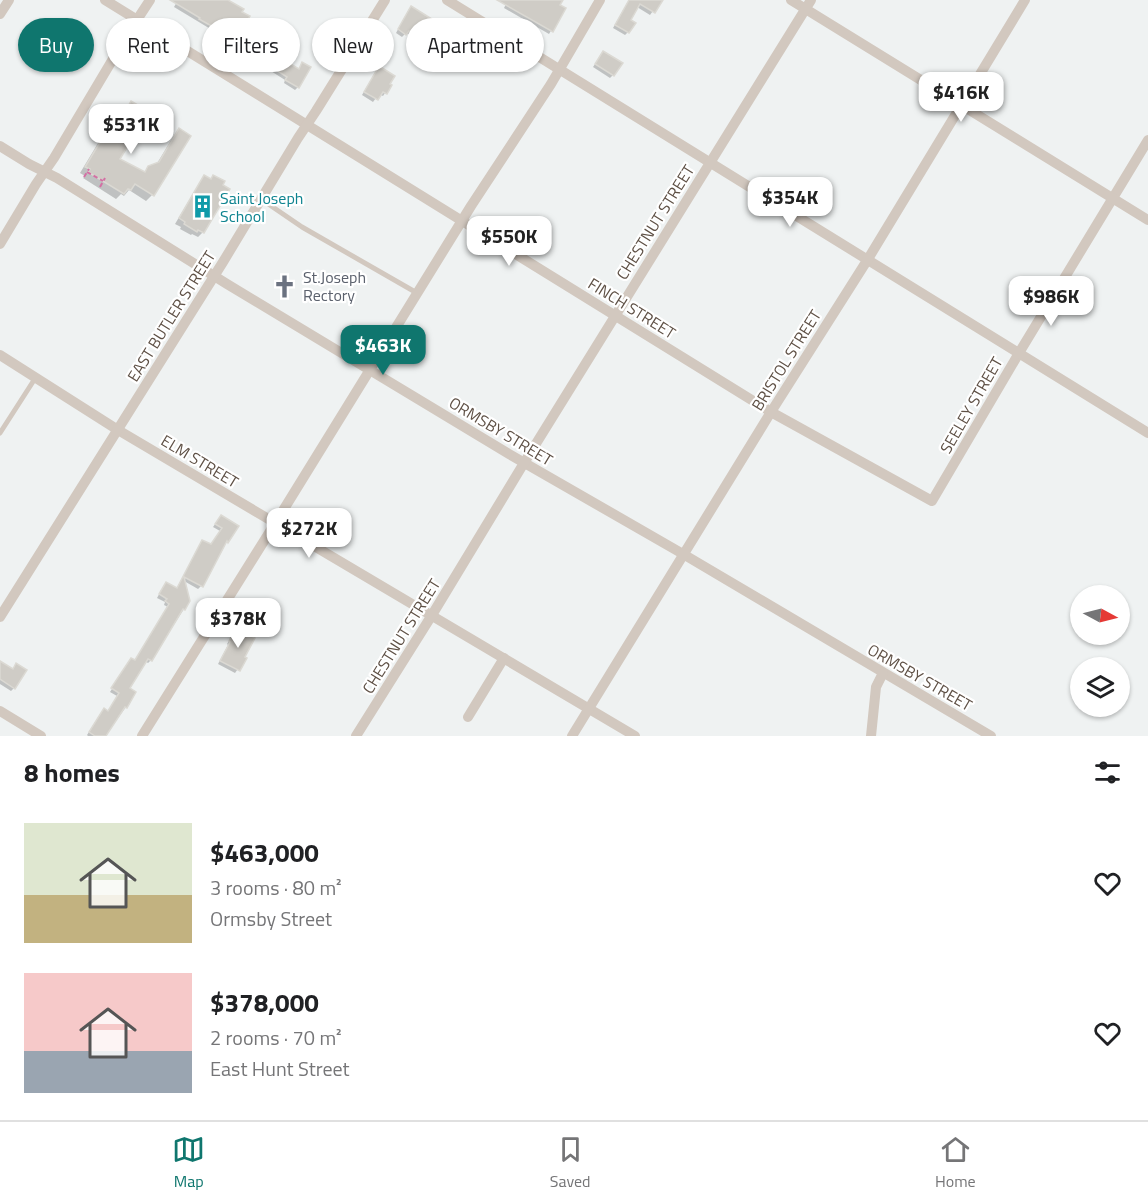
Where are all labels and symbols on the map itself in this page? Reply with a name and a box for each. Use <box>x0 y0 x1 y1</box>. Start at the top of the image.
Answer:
pin: $416K <box>919 72 1003 123</box>
pin: $531K <box>89 104 173 155</box>
street label: CHESTNUT STREET <box>610 159 700 284</box>
pin: $354K <box>748 177 832 228</box>
place label: Saint Joseph School <box>220 186 303 228</box>
building icon: Saint Joseph School <box>189 194 215 220</box>
pin: $550K <box>467 216 551 267</box>
street label: EAST BUTLER STREET <box>121 245 221 386</box>
place label: St.Joseph Rectory <box>303 265 366 307</box>
street label: FINCH STREET <box>584 272 681 345</box>
church icon: St.Joseph Rectory <box>272 273 298 299</box>
pin: $986K <box>1009 276 1093 327</box>
street label: BRISTOL STREET <box>745 304 827 415</box>
pin: $463K <box>341 325 425 376</box>
street label: SEELEY STREET <box>934 352 1009 458</box>
street label: ORMSBY STREET <box>445 391 558 472</box>
street label: ELM STREET <box>157 428 244 494</box>
pin: $272K <box>267 508 351 559</box>
street label: CHESTNUT STREET <box>356 573 446 698</box>
north arrow <box>1070 585 1130 645</box>
pin: $378K <box>196 598 280 649</box>
street label: ORMSBY STREET <box>863 637 977 717</box>

